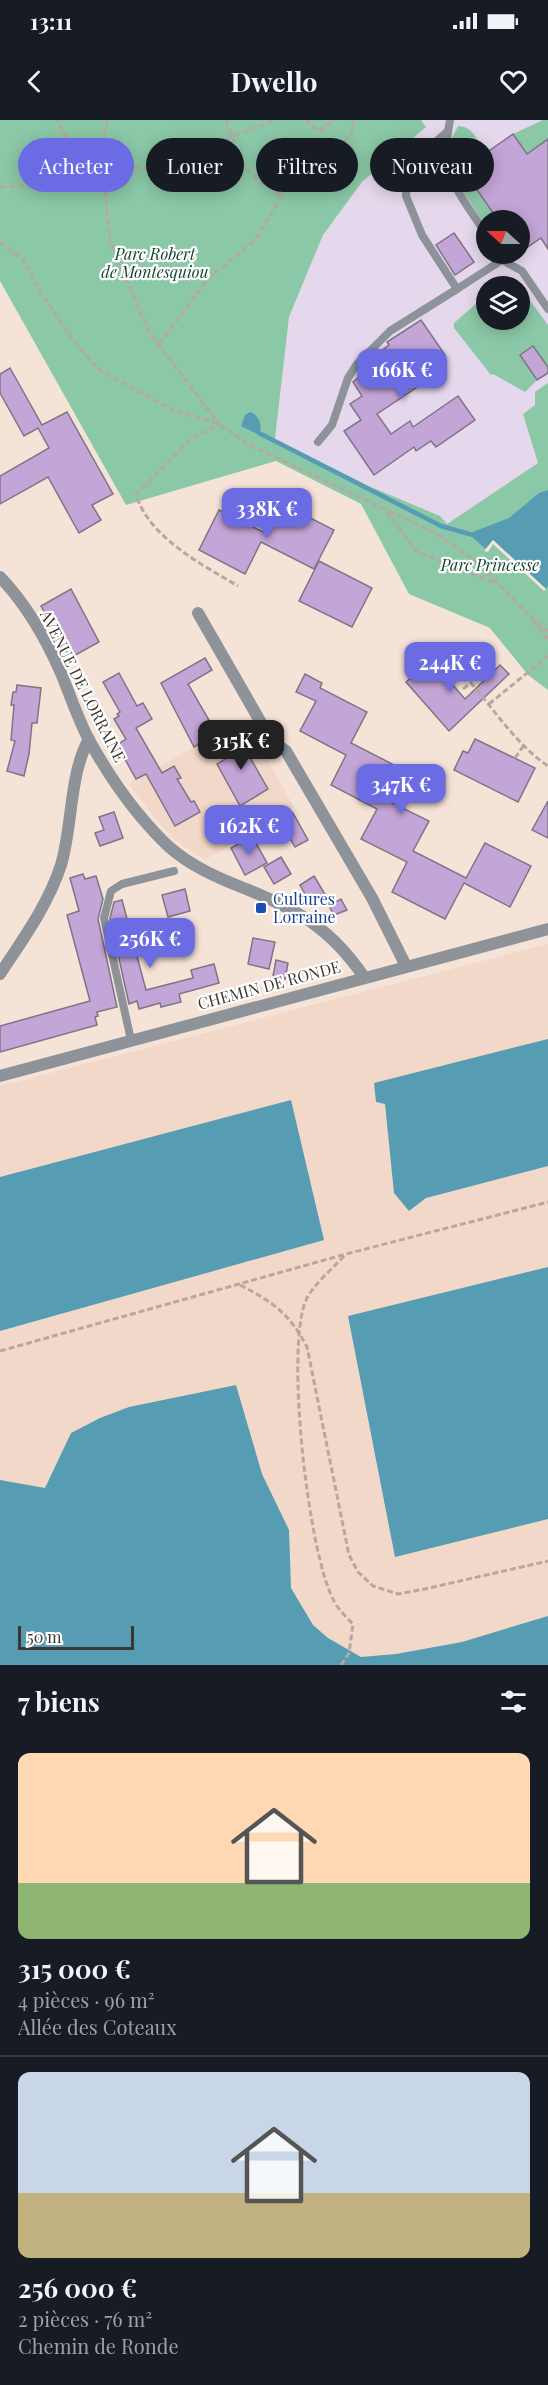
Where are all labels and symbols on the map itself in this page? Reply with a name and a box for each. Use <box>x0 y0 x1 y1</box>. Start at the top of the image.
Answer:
north arrow <box>476 210 530 264</box>
park label: Parc Robert de Montesquiou <box>101 243 209 282</box>
pin: 166K € <box>353 349 451 400</box>
pin: 338K € <box>218 488 316 539</box>
park label: Parc Princesse <box>440 554 539 575</box>
street label: AVENUE DE LORRAINE <box>35 605 131 766</box>
pin: 244K € <box>401 642 499 693</box>
pin: 315K € <box>192 720 290 771</box>
pin: 347K € <box>352 764 450 815</box>
pin: 162K € <box>200 805 298 856</box>
place label: Cultures Lorraine <box>273 888 336 927</box>
marker: Cultures Lorraine <box>254 901 268 915</box>
pin: 256K € <box>101 918 199 969</box>
street label: CHEMIN DE RONDE <box>195 955 343 1014</box>
scale bar <box>18 1623 134 1650</box>

